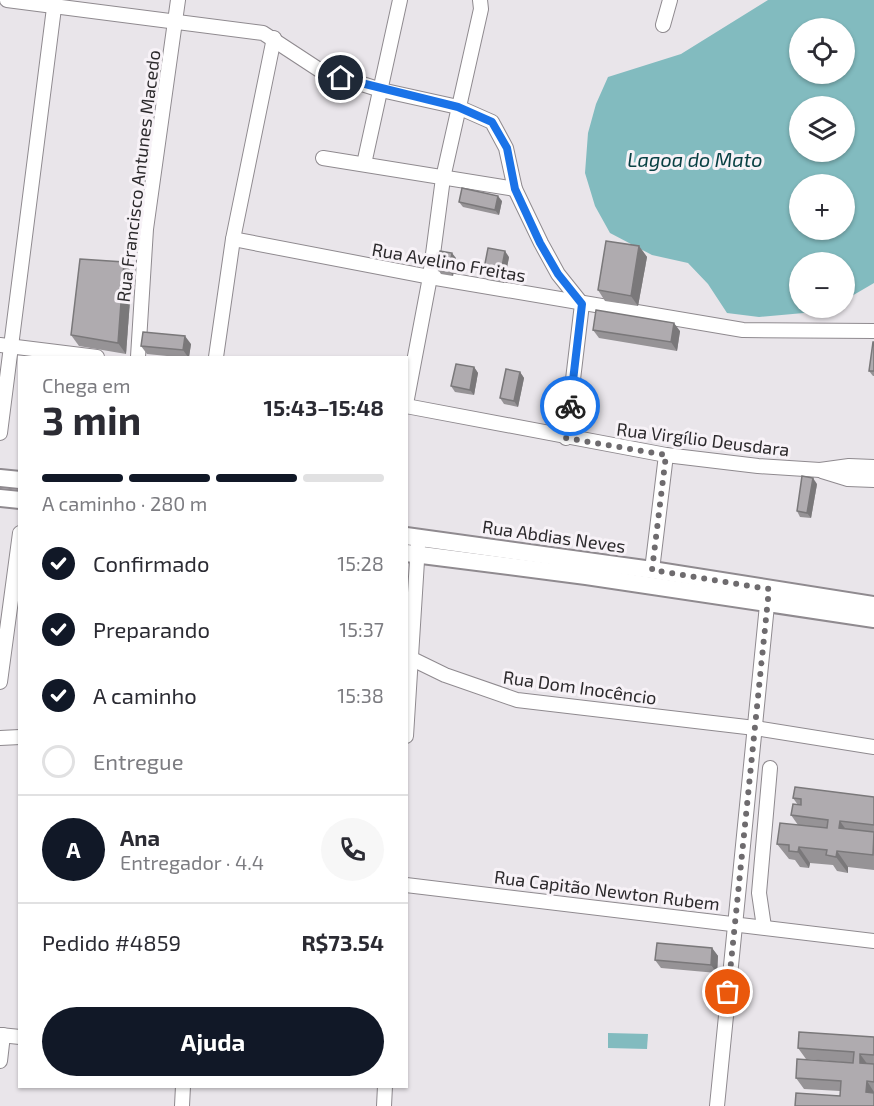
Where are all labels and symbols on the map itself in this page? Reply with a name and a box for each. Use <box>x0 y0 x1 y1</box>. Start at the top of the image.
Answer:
street label: Rua Francisco Antunes Macedo <box>112 49 164 303</box>
pin <box>315 52 366 103</box>
water label: Lagoa do Mato <box>627 147 763 171</box>
street label: Rua Avelino Freitas <box>370 238 528 286</box>
courier <box>540 376 600 436</box>
street label: Rua Virgílio Deusdara <box>615 417 791 461</box>
street label: Rua Abdias Neves <box>481 515 627 557</box>
street label: Rua Dom Inocêncio <box>502 665 658 709</box>
street label: Rua Capitão Newton Rubem <box>493 865 721 915</box>
pin <box>702 966 753 1017</box>

